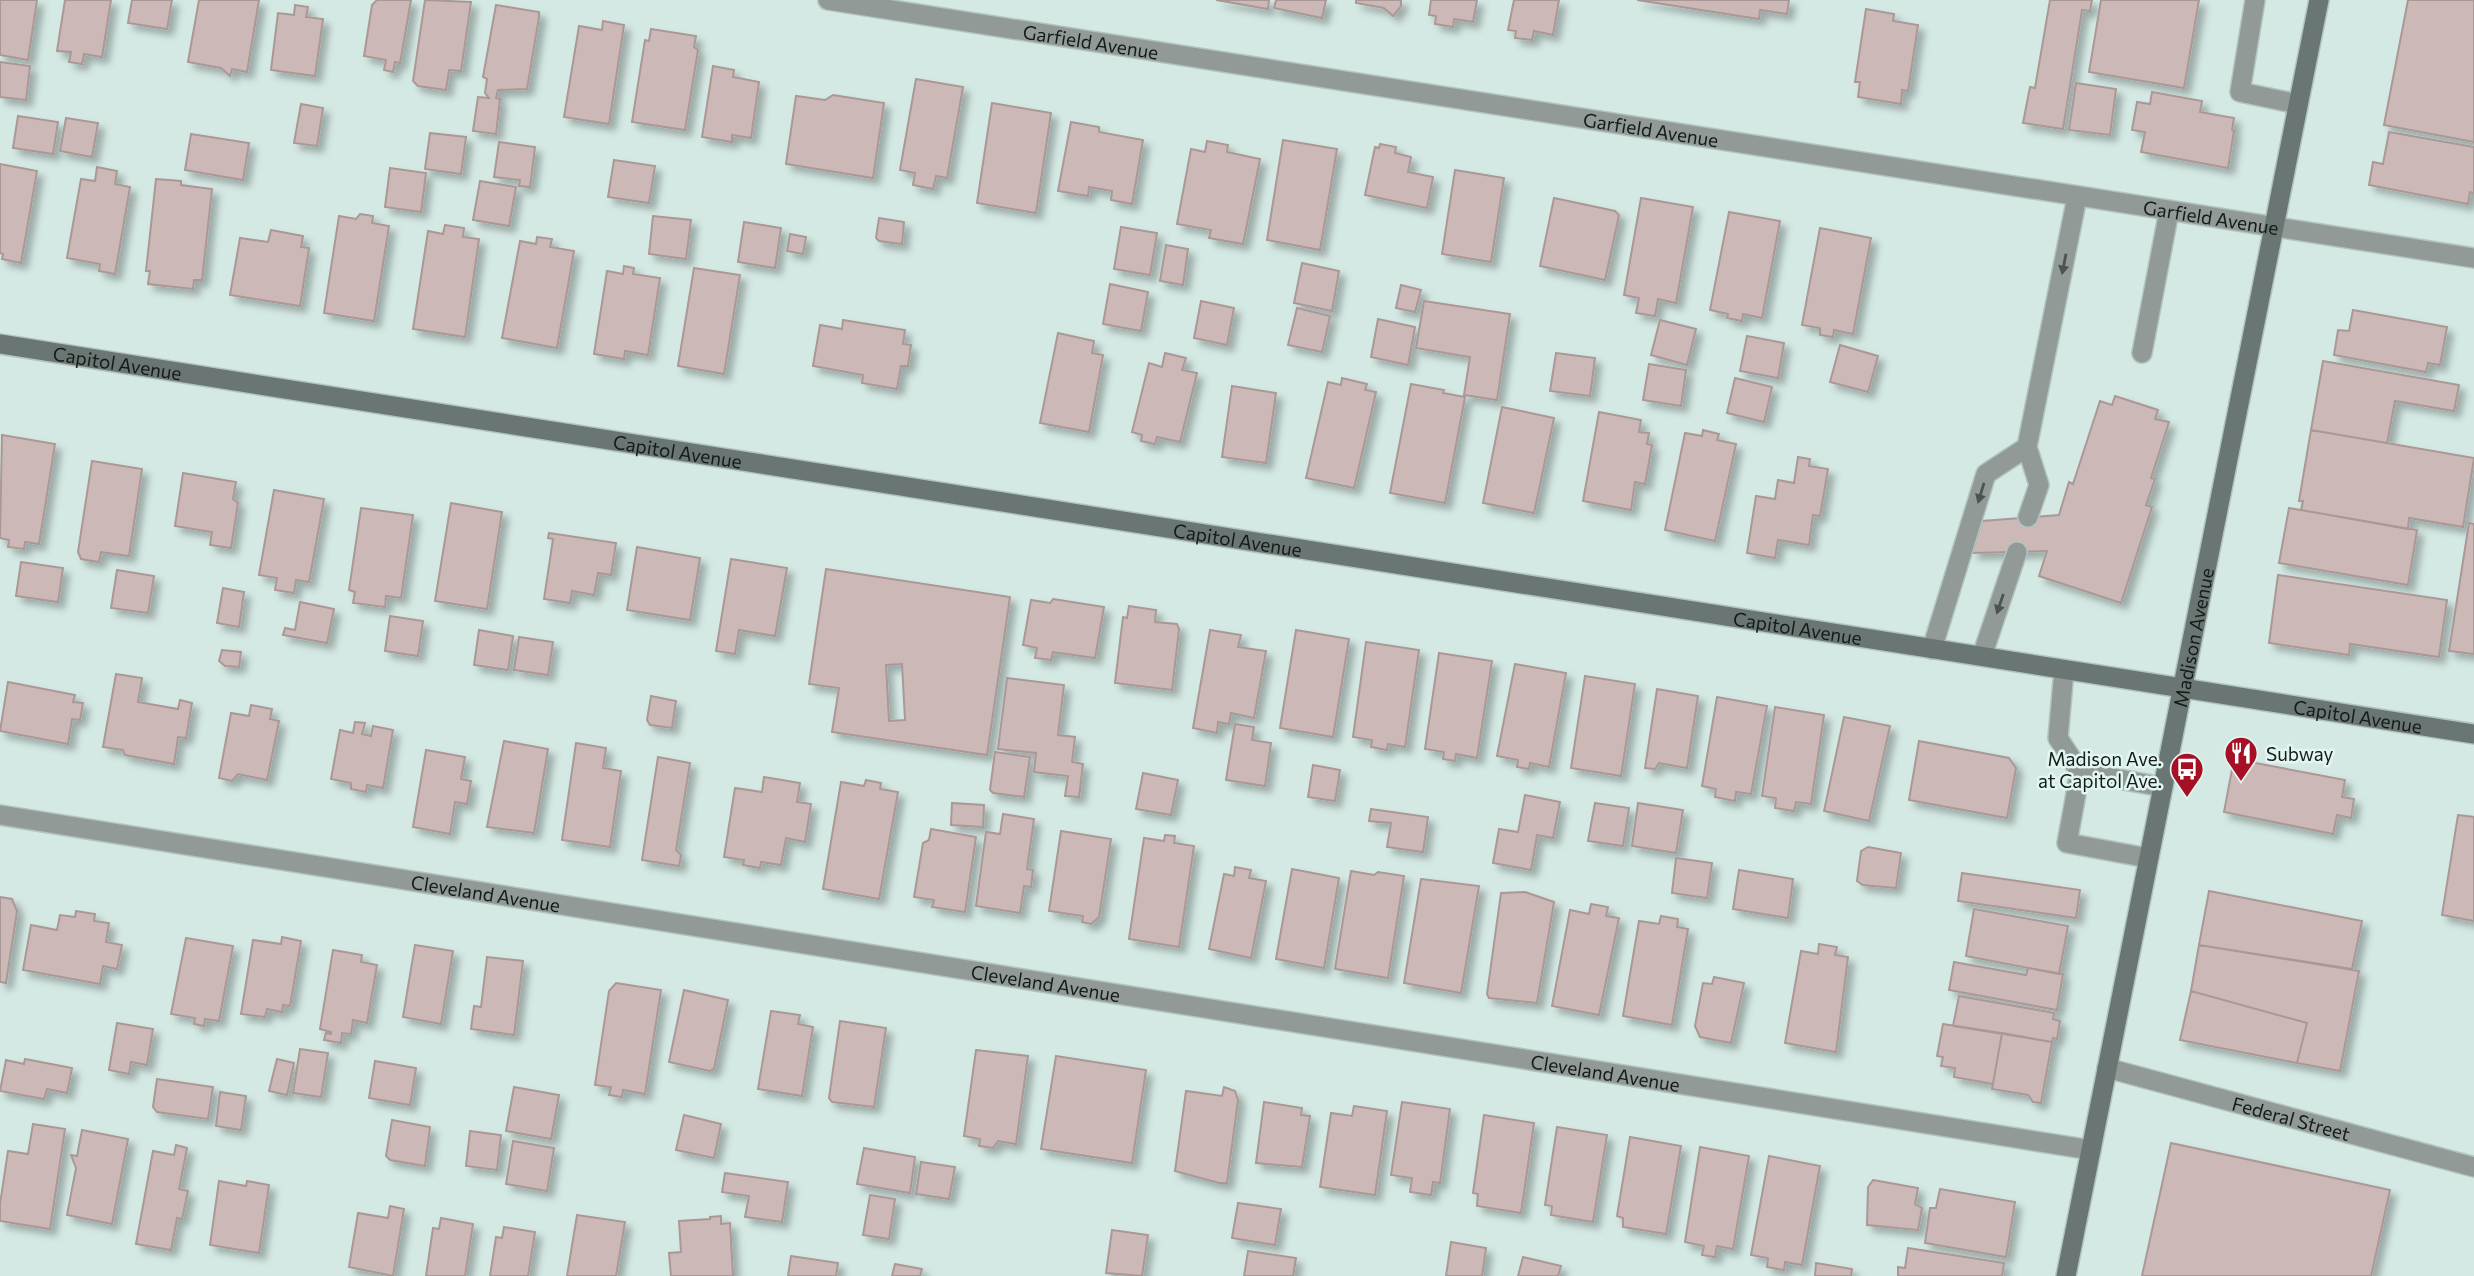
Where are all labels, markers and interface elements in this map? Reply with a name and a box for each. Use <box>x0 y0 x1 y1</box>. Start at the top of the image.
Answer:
street label: Garfield Avenue <box>1021 19 1160 63</box>
street label: Garfield Avenue <box>1582 107 1720 151</box>
street label: Garfield Avenue <box>2142 195 2280 239</box>
one-way arrow <box>2058 253 2069 275</box>
street label: Capitol Avenue <box>52 341 184 384</box>
street label: Capitol Avenue <box>612 429 744 472</box>
one-way arrow <box>1975 482 1985 503</box>
street label: Capitol Avenue <box>1172 518 1304 561</box>
street label: Madison Avenue <box>2168 566 2218 709</box>
one-way arrow <box>1994 594 2005 615</box>
street label: Capitol Avenue <box>1732 606 1864 649</box>
street label: Capitol Avenue <box>2292 694 2424 737</box>
restaurant icon: Subway <box>2222 734 2260 783</box>
place label: Subway <box>2266 742 2333 765</box>
place label: Madison Ave. at Capitol Ave. <box>2038 747 2162 792</box>
bus stop icon: Madison Ave. at Capitol Ave. <box>2168 750 2206 799</box>
street label: Cleveland Avenue <box>410 870 562 916</box>
street label: Cleveland Avenue <box>969 959 1122 1006</box>
street label: Cleveland Avenue <box>1529 1049 1682 1096</box>
street label: Federal Street <box>2230 1091 2353 1145</box>

